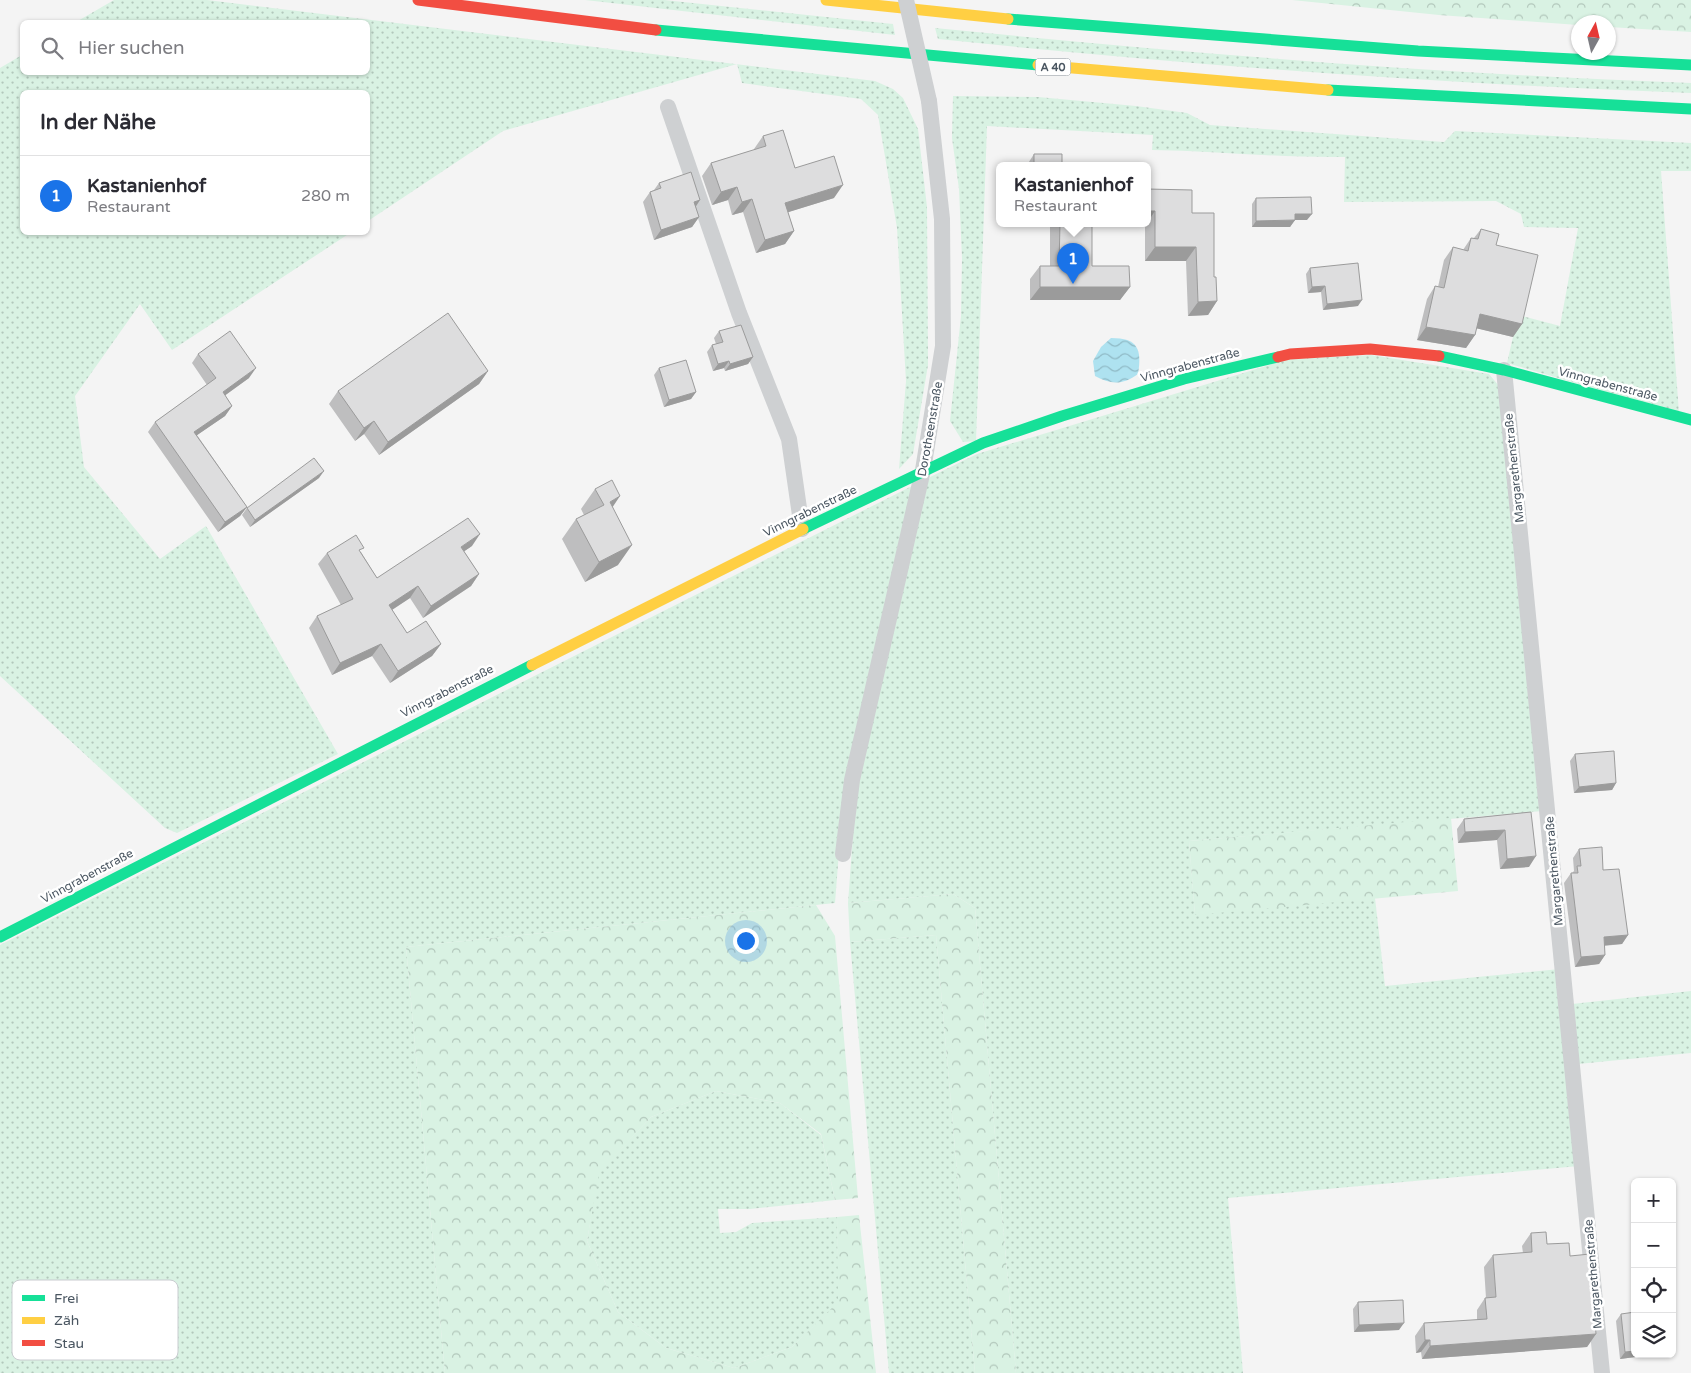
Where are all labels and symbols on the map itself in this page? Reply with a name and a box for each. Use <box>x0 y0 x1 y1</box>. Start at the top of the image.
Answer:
north arrow <box>1571 15 1616 60</box>
road number: A 40 <box>1036 58 1070 76</box>
pin: 1 <box>1057 243 1089 284</box>
street label: Vinngrabenstraße <box>1139 345 1241 385</box>
street label: Vinngrabenstraße <box>1557 364 1659 404</box>
street label: Dorotheenstraße <box>915 380 945 478</box>
street label: Margarethenstraße <box>1501 412 1527 523</box>
street label: Vinngrabenstraße <box>761 482 859 540</box>
street label: Vinngrabenstraße <box>398 661 496 720</box>
street label: Margarethenstraße <box>1542 815 1566 926</box>
street label: Vinngrabenstraße <box>39 846 136 906</box>
your location <box>733 928 759 954</box>
street label: Margarethenstraße <box>1581 1218 1605 1329</box>
legend <box>12 1280 178 1360</box>
text: Frei <box>54 1290 79 1307</box>
text: Zäh <box>54 1312 79 1329</box>
text: Stau <box>54 1335 84 1352</box>

